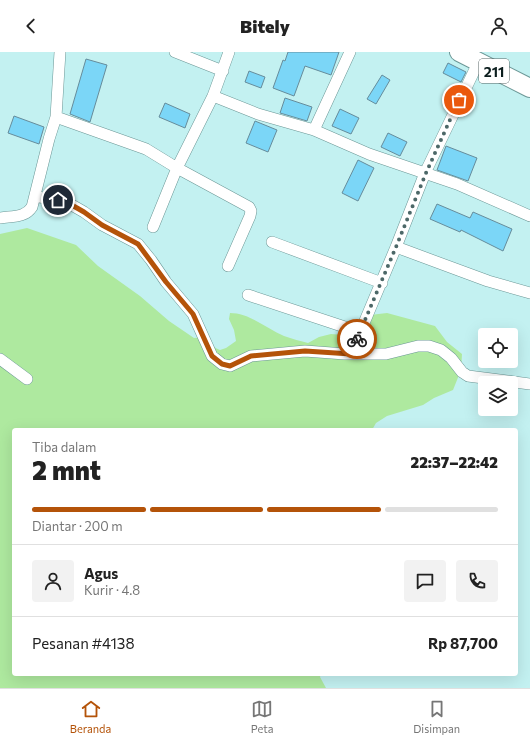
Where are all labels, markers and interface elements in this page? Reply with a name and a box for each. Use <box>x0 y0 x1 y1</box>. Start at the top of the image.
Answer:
icon: back <box>20 15 42 37</box>
text: Bitely <box>240 15 290 37</box>
icon: person <box>488 15 510 37</box>
road number: 211 <box>479 59 509 83</box>
pin <box>442 83 476 117</box>
icon: bag <box>448 89 470 111</box>
pin <box>41 183 75 217</box>
icon: home <box>47 189 69 211</box>
courier <box>337 319 377 359</box>
icon: bike <box>346 328 368 350</box>
map controls <box>478 328 518 416</box>
button: locate <box>478 328 518 368</box>
button: layers <box>478 376 518 416</box>
text: Tiba dalam <box>32 439 96 455</box>
text: 22:37–22:42 <box>411 453 498 471</box>
text: 2 mnt <box>32 454 101 485</box>
text: Diantar · 200 m <box>32 518 123 534</box>
button: person <box>32 560 74 602</box>
button: chat <box>404 560 446 602</box>
button: phone <box>456 560 498 602</box>
text: Agus <box>84 564 118 582</box>
text: Kurir · 4.8 <box>84 582 140 598</box>
text: Pesanan #4138 <box>32 634 135 652</box>
text: Rp 87,700 <box>428 634 498 652</box>
tab: Beranda <box>70 698 111 735</box>
tab: Peta <box>251 698 274 735</box>
tab: Disimpan <box>413 698 460 735</box>

